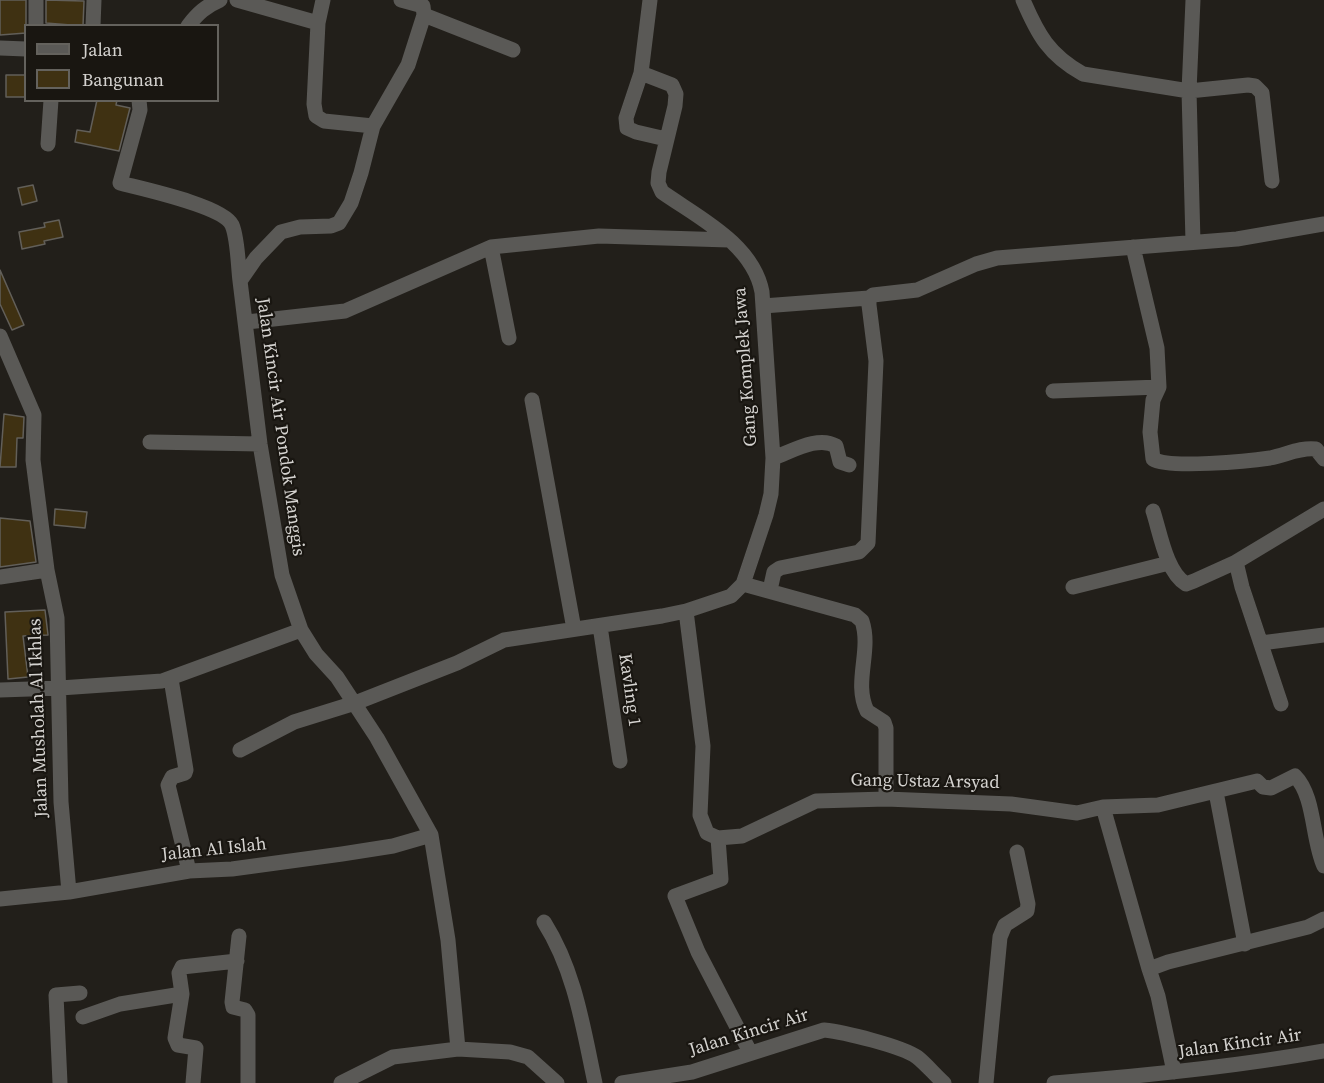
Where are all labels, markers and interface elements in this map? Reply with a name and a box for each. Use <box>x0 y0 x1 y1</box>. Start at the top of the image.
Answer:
legend <box>24 24 219 102</box>
text: Jalan <box>82 37 123 62</box>
text: Bangunan <box>82 67 164 92</box>
street label: Gang Komplek Jawa <box>730 287 762 447</box>
street label: Jalan Kincir Air Pondok Manggis <box>251 296 309 558</box>
street label: Jalan Musholah Al Ikhlas <box>25 618 53 818</box>
street label: Kavling 1 <box>613 652 645 728</box>
street label: Gang Ustaz Arsyad <box>850 770 1000 794</box>
street label: Jalan Al Islah <box>160 834 268 866</box>
street label: Jalan Kincir Air <box>687 1005 811 1061</box>
street label: Jalan Kincir Air <box>1177 1025 1303 1063</box>

